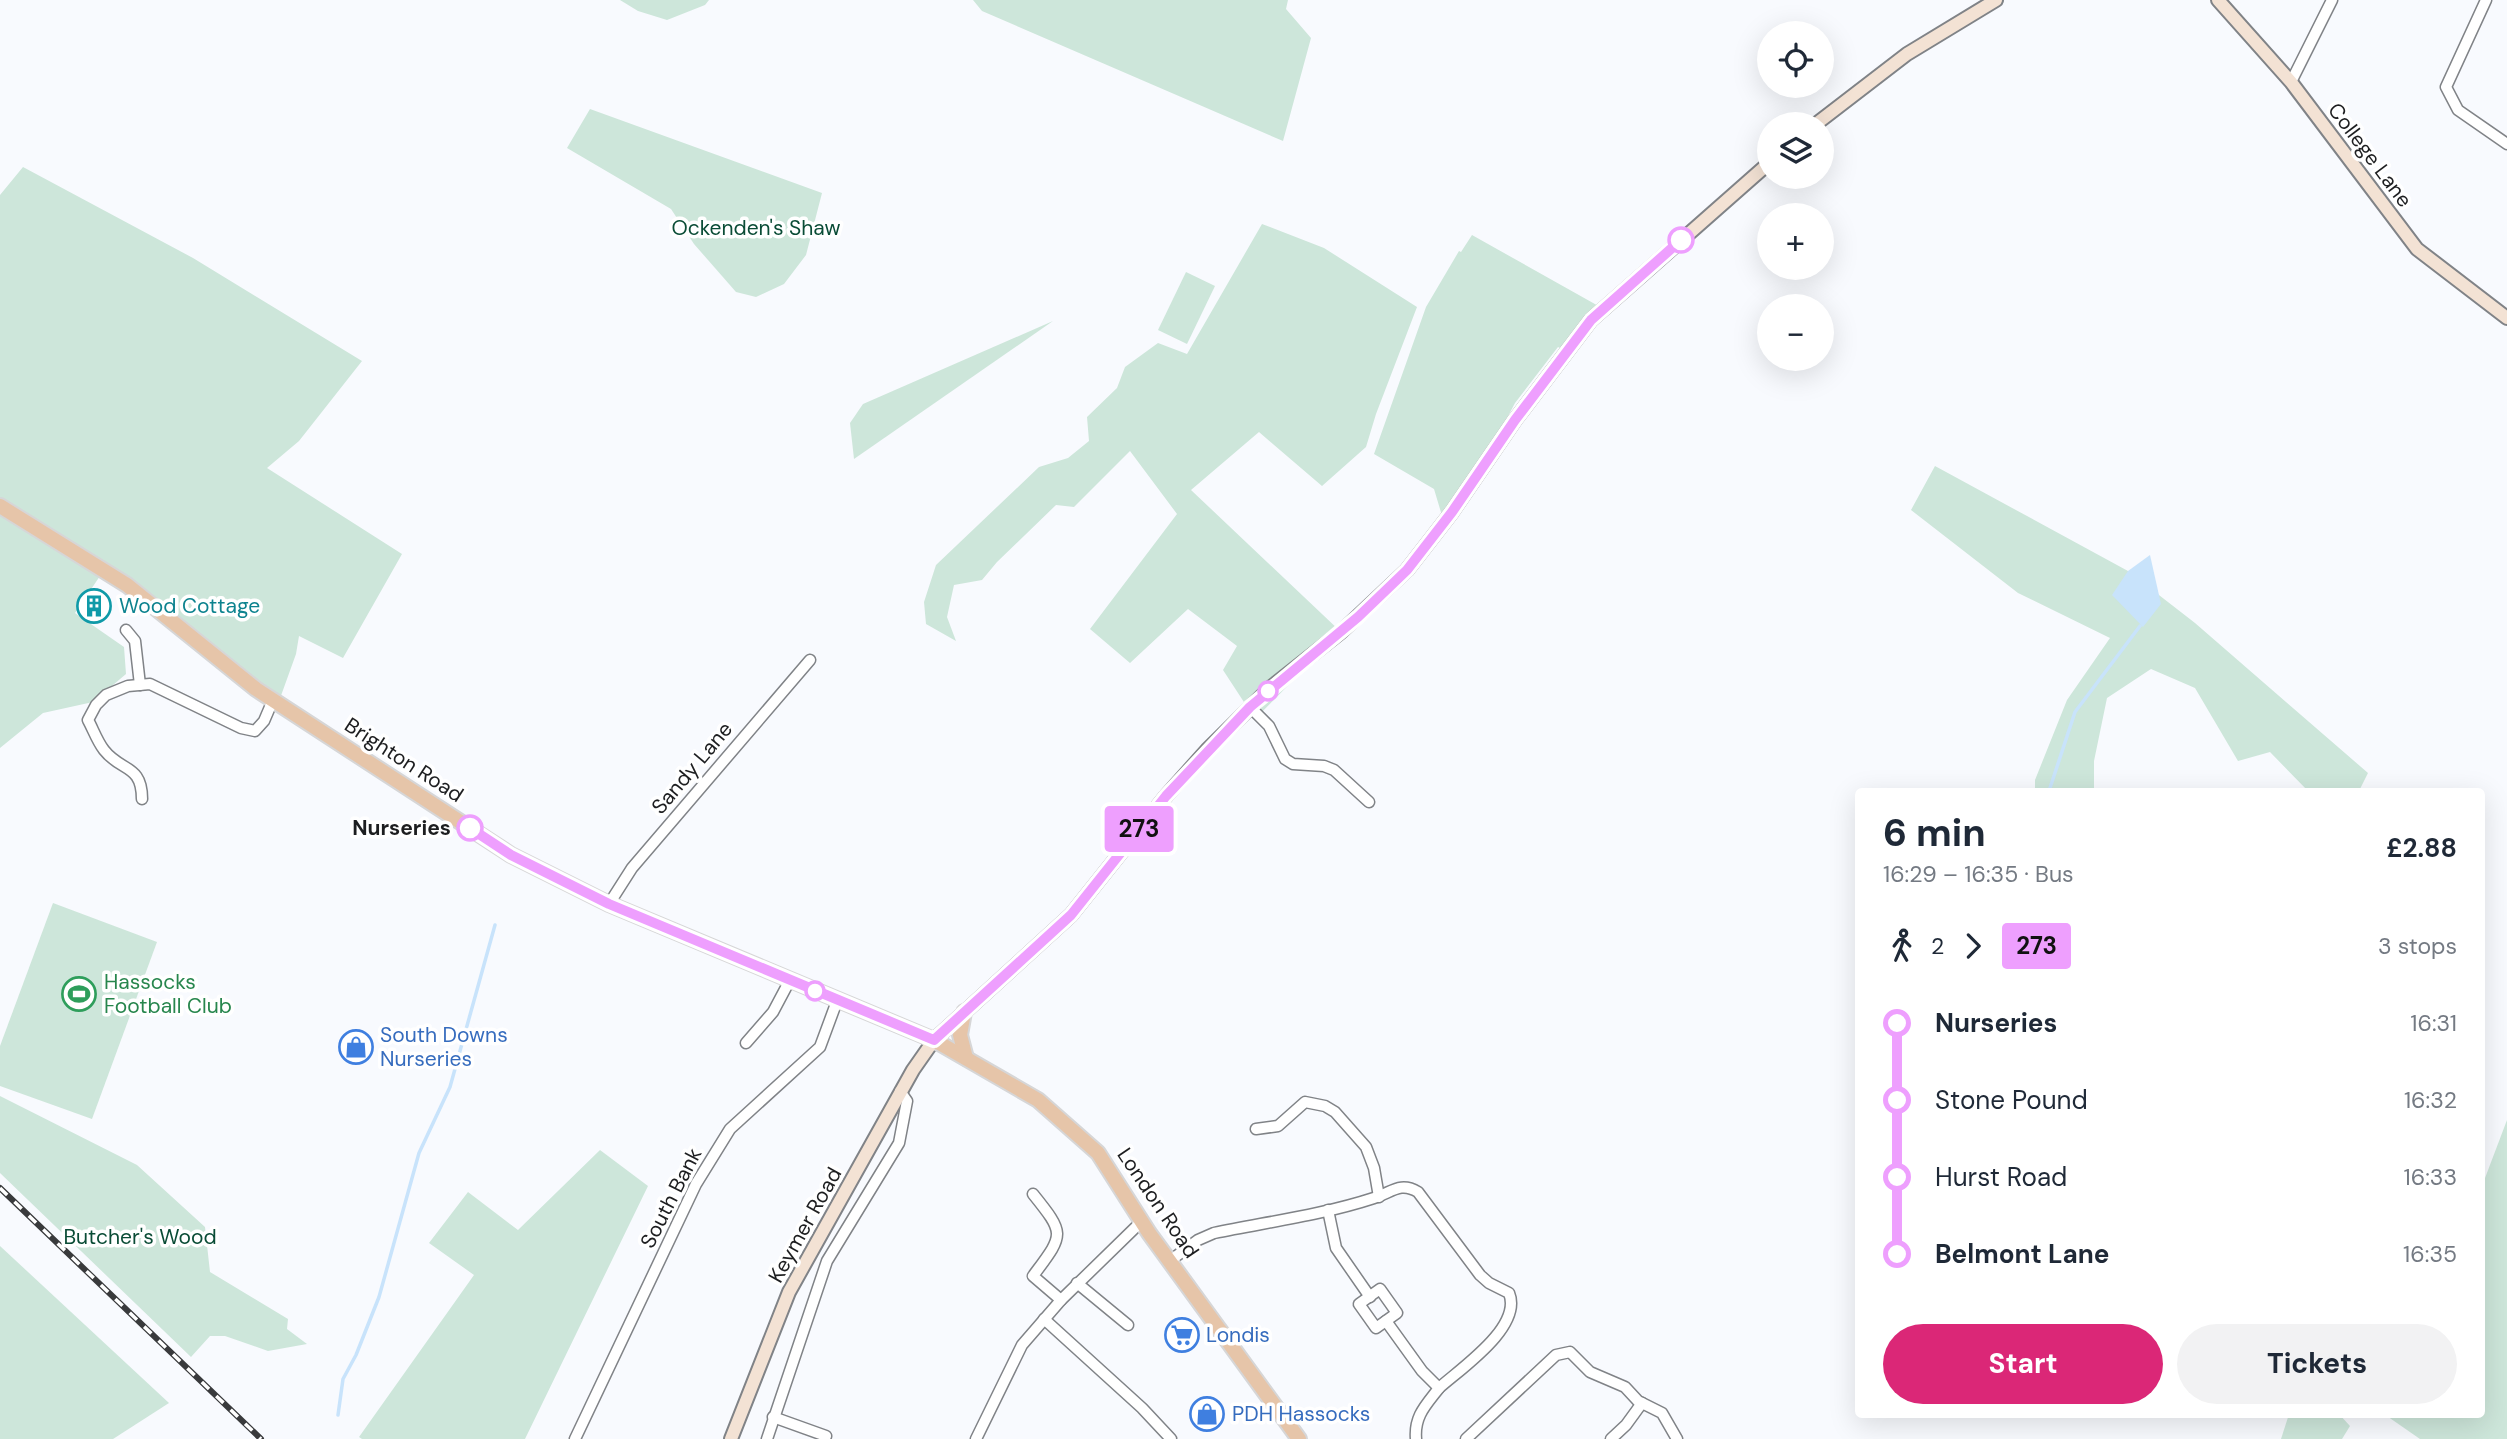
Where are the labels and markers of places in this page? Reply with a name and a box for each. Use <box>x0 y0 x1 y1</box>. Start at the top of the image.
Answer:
unlabelled marker <box>1668 227 1694 253</box>
building icon: Wood Cottage <box>75 587 113 625</box>
place label: Wood Cottage <box>119 592 260 620</box>
unlabelled marker <box>1258 681 1278 701</box>
place label: Nurseries <box>352 814 451 842</box>
marker: Nurseries <box>457 815 483 841</box>
place label: Hassocks Football Club <box>104 968 232 1020</box>
sports icon: Hassocks Football Club <box>60 975 98 1013</box>
unlabelled marker <box>805 981 825 1001</box>
place label: South Downs Nurseries <box>380 1021 508 1073</box>
shop icon: South Downs Nurseries <box>337 1028 375 1066</box>
supermarket icon: Londis <box>1163 1316 1201 1354</box>
place label: Londis <box>1206 1321 1270 1349</box>
shop icon: PDH Hassocks <box>1188 1395 1226 1433</box>
place label: PDH Hassocks <box>1232 1400 1370 1428</box>

